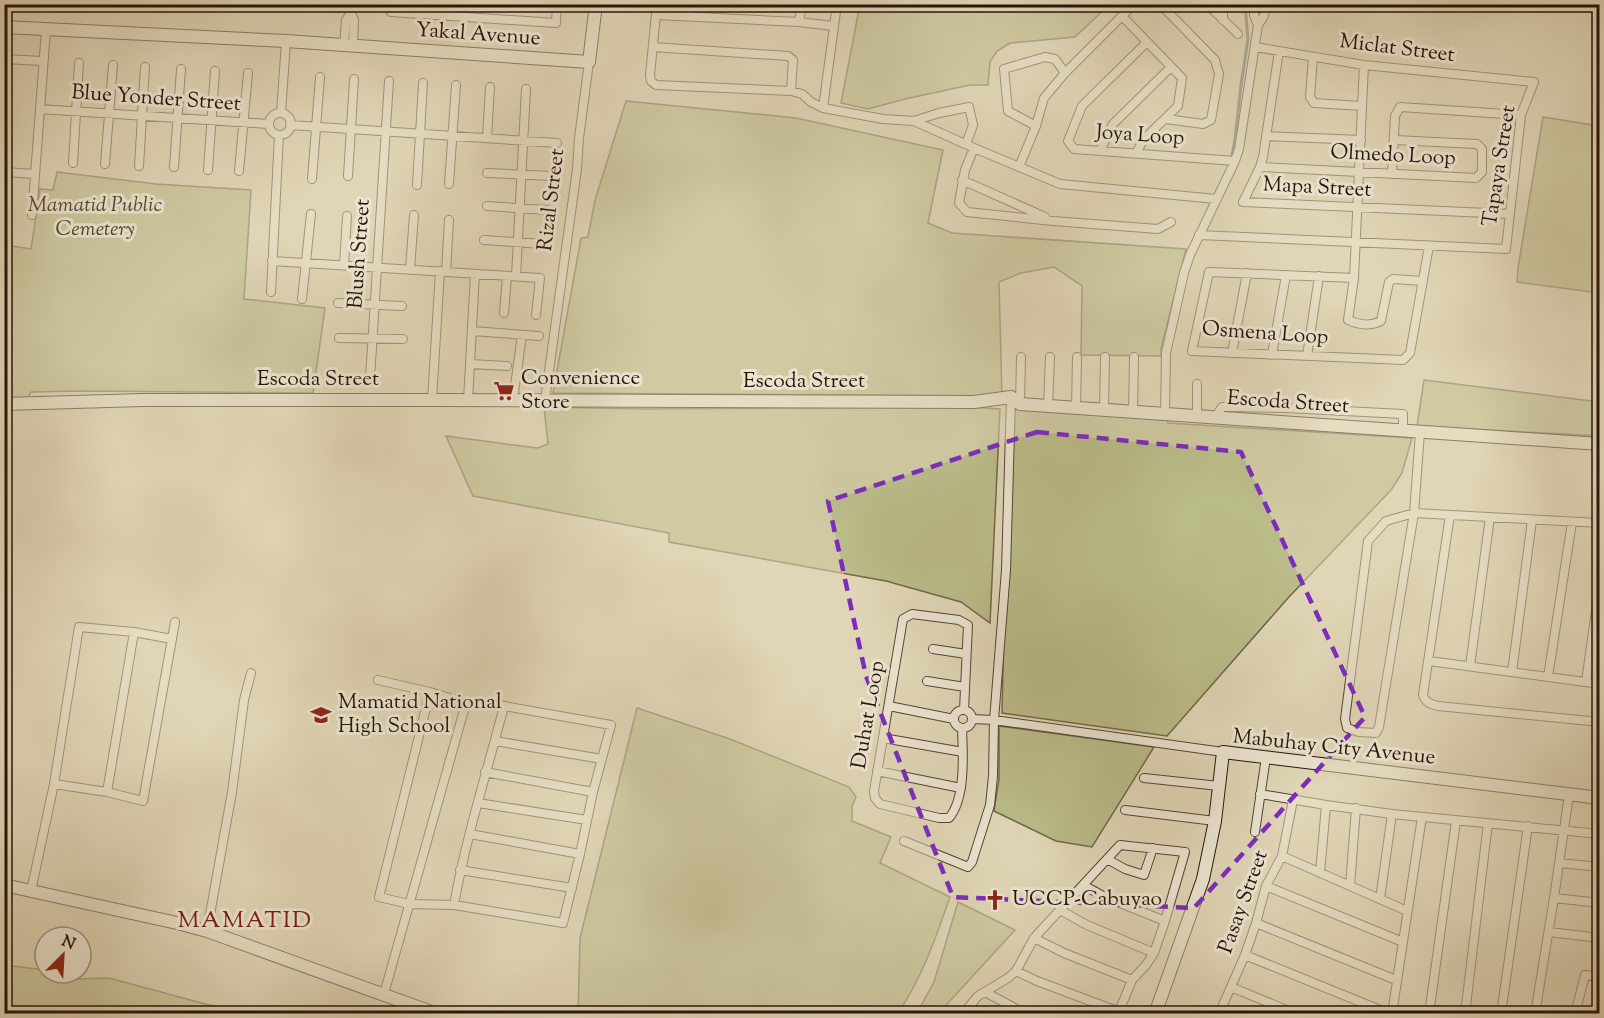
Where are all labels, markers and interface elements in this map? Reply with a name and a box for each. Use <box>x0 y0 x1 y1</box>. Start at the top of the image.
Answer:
street label: Yakal Avenue <box>415 16 541 54</box>
street label: Miclat Street <box>1338 27 1456 71</box>
street label: Blue Yonder Street <box>70 78 242 120</box>
street label: Tapaya Street <box>1476 103 1524 229</box>
street label: Joya Loop <box>1094 118 1185 154</box>
street label: Olmedo Loop <box>1330 138 1456 174</box>
street label: Rizal Street <box>531 147 573 253</box>
street label: Mapa Street <box>1262 170 1372 206</box>
park label: Mamatid Public Cemetery <box>28 191 163 245</box>
street label: Blush Street <box>341 198 379 310</box>
street label: Osmena Loop <box>1201 315 1329 353</box>
place label: Convenience Store <box>521 364 640 418</box>
street label: Escoda Street <box>257 365 379 395</box>
street label: Escoda Street <box>743 367 865 397</box>
supermarket icon: Convenience Store <box>492 379 516 403</box>
street label: Escoda Street <box>1226 384 1350 422</box>
street label: Duhat Loop <box>845 659 893 771</box>
place label: Mamatid National High School <box>338 688 502 742</box>
school or university icon: Mamatid National High School <box>309 703 333 727</box>
street label: Mabuhay City Avenue <box>1231 722 1437 774</box>
street label: Pasay Street <box>1211 846 1277 958</box>
place label: UCCP-Cabuyao <box>1012 885 1162 915</box>
church icon: UCCP-Cabuyao <box>983 888 1007 912</box>
district label: MAMATID <box>177 904 313 938</box>
north arrow <box>33 925 93 985</box>
text: N <box>58 930 79 957</box>

